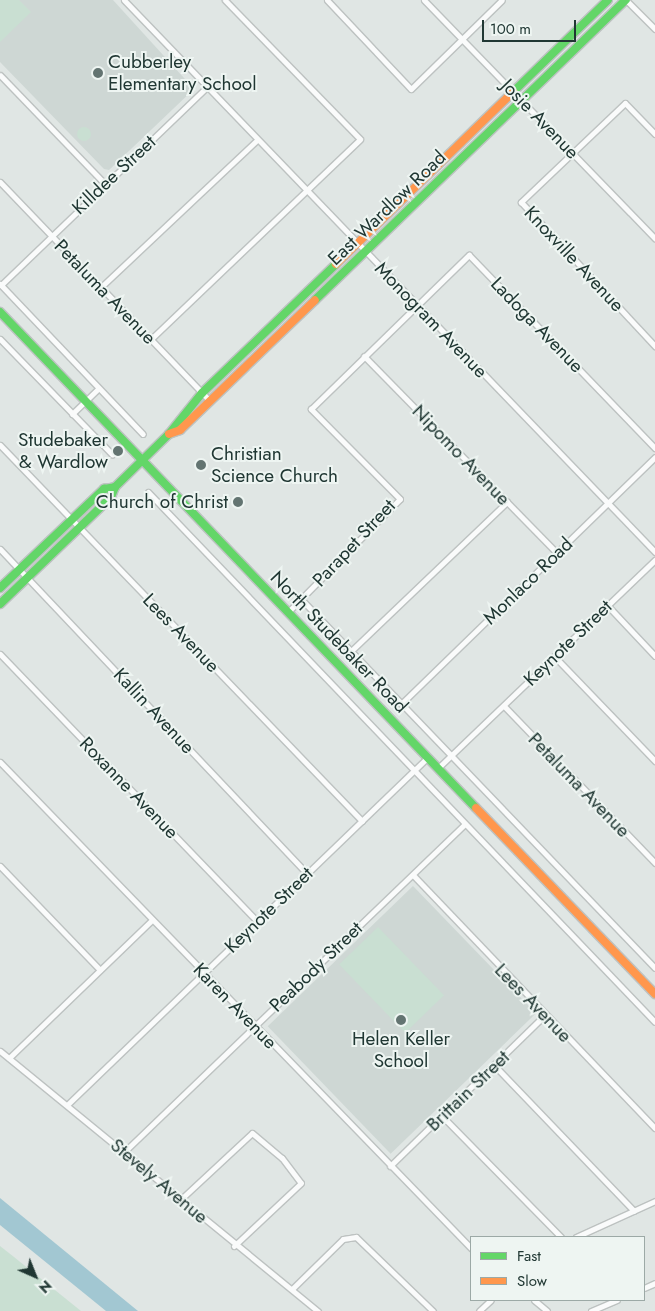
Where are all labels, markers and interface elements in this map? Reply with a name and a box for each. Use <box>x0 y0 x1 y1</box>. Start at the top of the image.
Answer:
scale bar <box>485 10 579 42</box>
text: 100 m <box>490 18 531 40</box>
place label: Cubberley Elementary School <box>108 51 257 95</box>
marker: Cubberley Elementary School <box>92 67 104 79</box>
street label: Josie Avenue <box>496 74 584 164</box>
street label: Killdee Street <box>68 131 160 219</box>
street label: East Wardlow Road <box>323 146 451 270</box>
street label: Knoxville Avenue <box>519 202 629 316</box>
street label: Petaluma Avenue <box>49 235 161 349</box>
street label: Monogram Avenue <box>370 257 492 383</box>
street label: Ladoga Avenue <box>486 273 588 377</box>
street label: Nipomo Avenue <box>407 400 515 510</box>
place label: Studebaker & Wardlow <box>18 429 108 473</box>
place label: Christian Science Church <box>211 443 338 487</box>
marker: Studebaker & Wardlow <box>112 445 124 457</box>
marker: Christian Science Church <box>195 459 207 471</box>
place label: Church of Christ <box>96 491 228 513</box>
street label: Parapet Street <box>308 495 400 591</box>
marker: Church of Christ <box>232 496 244 508</box>
street label: Monlaco Road <box>479 533 577 629</box>
street label: North Studebaker Road <box>265 566 413 718</box>
street label: Lees Avenue <box>138 589 224 677</box>
street label: Keynote Street <box>519 595 617 691</box>
street label: Kallin Avenue <box>109 664 199 758</box>
street label: Petaluma Avenue <box>523 728 635 842</box>
street label: Roxanne Avenue <box>75 732 183 844</box>
street label: Keynote Street <box>220 862 318 958</box>
street label: Peabody Street <box>265 917 367 1017</box>
street label: Karen Avenue <box>188 958 282 1054</box>
street label: Lees Avenue <box>490 959 576 1047</box>
marker: Helen Keller School <box>395 1014 407 1026</box>
place label: Helen Keller School <box>352 1028 450 1072</box>
street label: Brittain Street <box>422 1046 514 1136</box>
street label: Stevely Avenue <box>106 1134 212 1228</box>
legend <box>470 1236 645 1301</box>
text: Fast <box>517 1245 541 1267</box>
north arrow <box>10 1251 60 1301</box>
text: Slow <box>517 1270 547 1292</box>
text: N <box>34 1276 56 1298</box>

